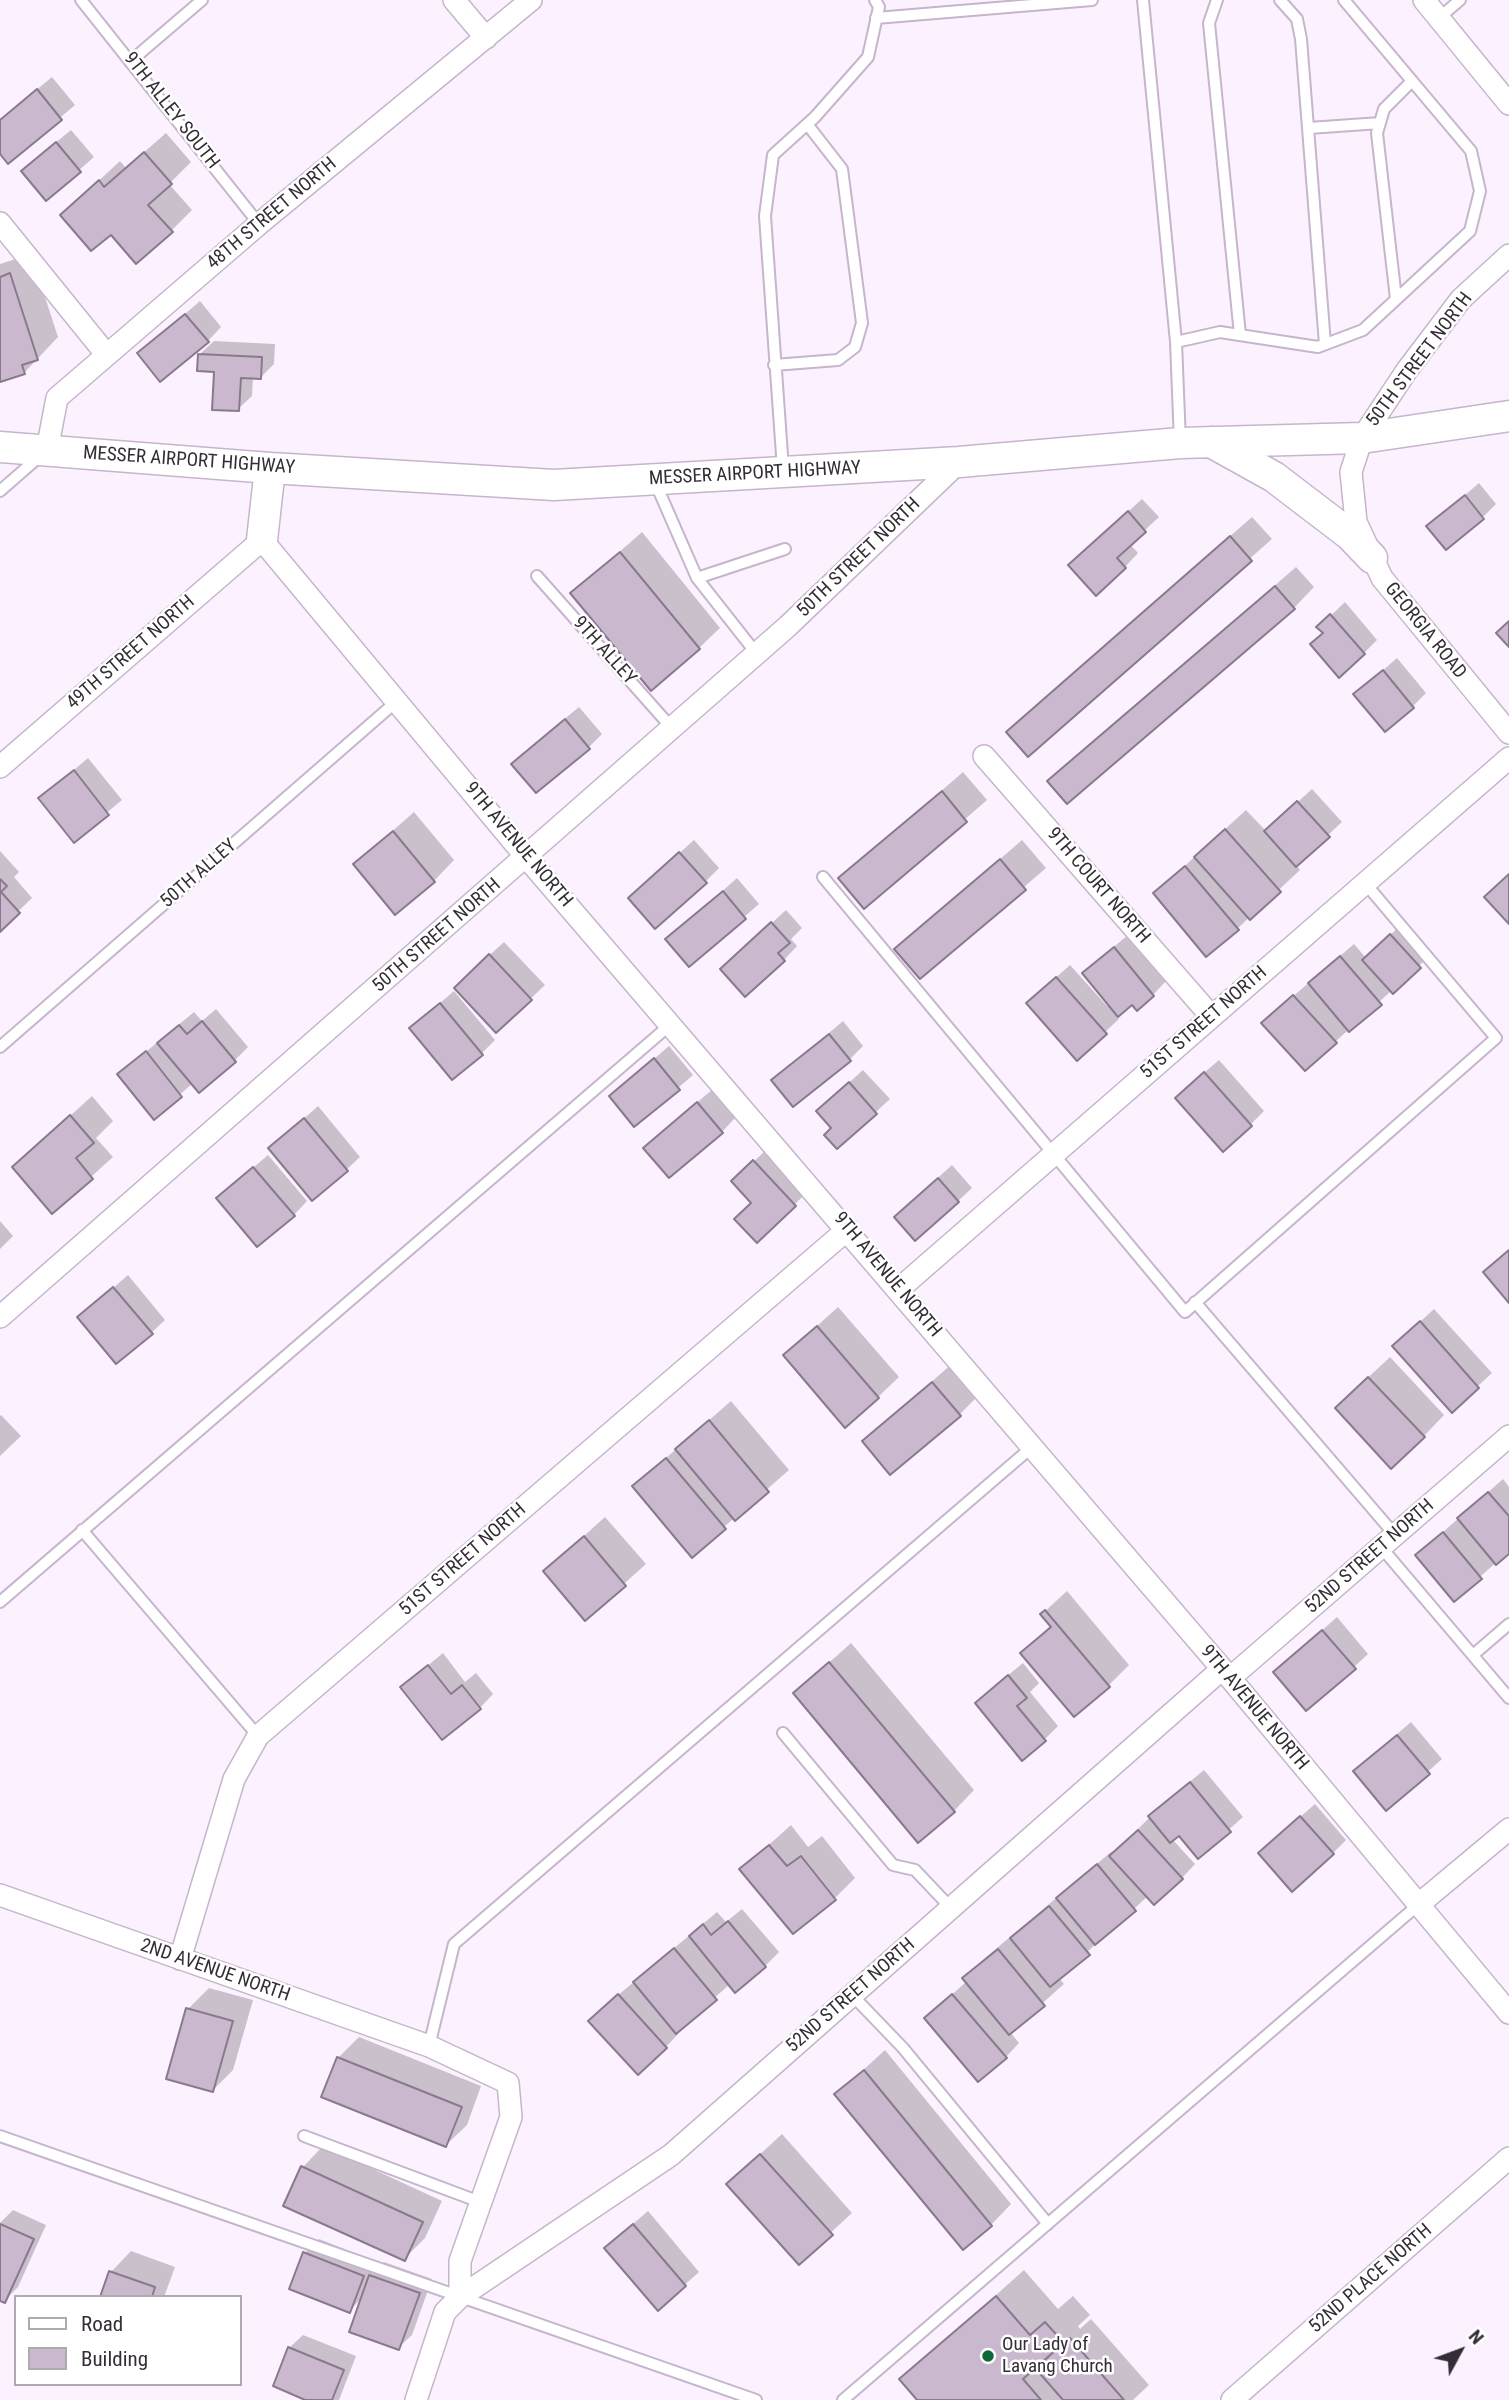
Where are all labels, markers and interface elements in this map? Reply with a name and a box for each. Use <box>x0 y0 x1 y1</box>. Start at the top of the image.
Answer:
street label: 9TH ALLEY SOUTH <box>118 48 224 174</box>
street label: 48TH STREET NORTH <box>203 153 341 275</box>
street label: 50TH STREET NORTH <box>1362 288 1478 432</box>
street label: MESSER AIRPORT HIGHWAY <box>82 442 296 480</box>
street label: MESSER AIRPORT HIGHWAY <box>648 457 862 491</box>
street label: 50TH STREET NORTH <box>793 493 925 623</box>
street label: GEORGIA ROAD <box>1379 578 1471 684</box>
street label: 49TH STREET NORTH <box>62 591 200 715</box>
street label: 9TH ALLEY <box>567 612 641 690</box>
street label: 9TH AVENUE NORTH <box>459 778 577 912</box>
street label: 9TH COURT NORTH <box>1041 823 1155 949</box>
street label: 50TH ALLEY <box>156 835 242 913</box>
street label: 50TH STREET NORTH <box>368 874 506 998</box>
street label: 51ST STREET NORTH <box>1136 962 1272 1084</box>
street label: 9TH AVENUE NORTH <box>828 1208 946 1342</box>
street label: 52ND STREET NORTH <box>1301 1495 1439 1619</box>
street label: 51ST STREET NORTH <box>395 1499 531 1621</box>
street label: 9TH AVENUE NORTH <box>1195 1641 1313 1775</box>
street label: 52ND STREET NORTH <box>782 1934 920 2058</box>
street label: 2ND AVENUE NORTH <box>137 1935 293 2007</box>
street label: 52ND PLACE NORTH <box>1305 2220 1437 2338</box>
legend <box>14 2295 242 2386</box>
text: Road <box>81 2312 123 2336</box>
north arrow <box>1425 2316 1495 2386</box>
text: N <box>1464 2325 1489 2349</box>
place label: Our Lady of Lavang Church <box>1002 2334 1113 2378</box>
text: Building <box>81 2347 148 2371</box>
marker: Our Lady of Lavang Church <box>980 2348 996 2364</box>

